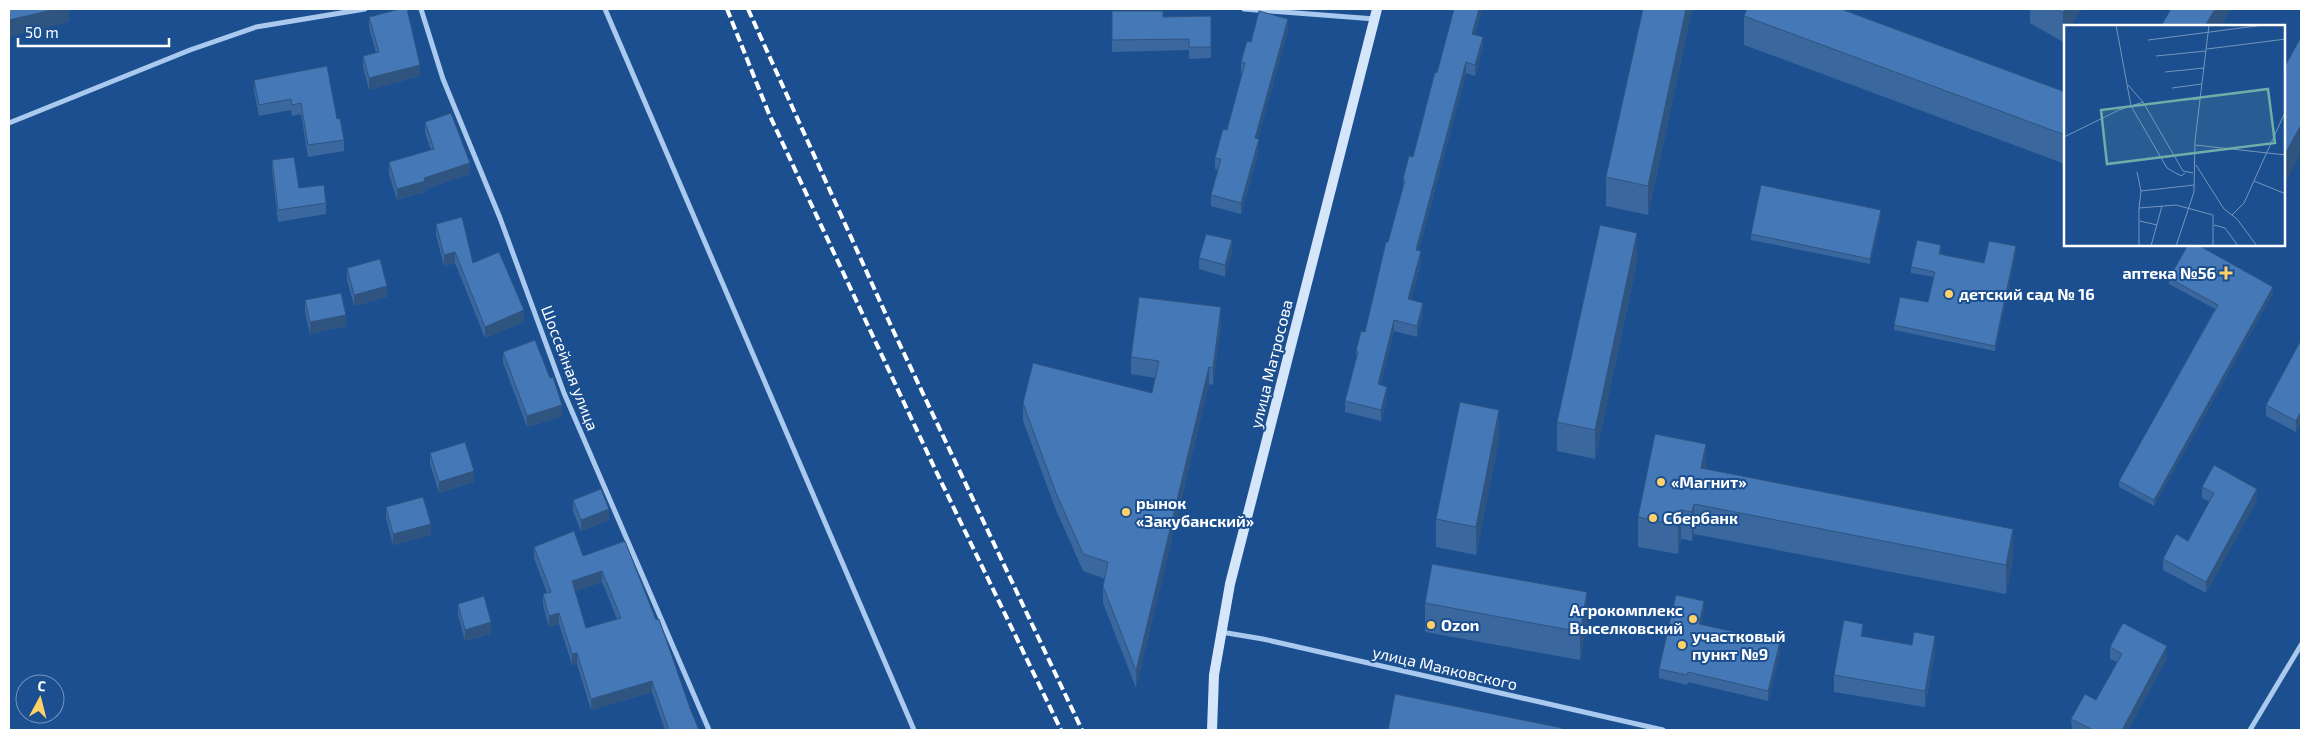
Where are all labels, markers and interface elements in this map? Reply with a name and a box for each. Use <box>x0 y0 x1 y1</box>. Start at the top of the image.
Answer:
scale bar <box>18 15 169 47</box>
text: 50 m <box>25 23 59 41</box>
inset map <box>2064 25 2285 246</box>
place label: аптека №56 <box>2122 263 2216 282</box>
marker: аптека №56 <box>2220 267 2232 279</box>
place label: детский сад № 16 <box>1959 284 2095 303</box>
marker: детский сад № 16 <box>1943 288 1955 300</box>
street label: улица Матросова <box>1245 298 1297 430</box>
street label: Шоссейная улица <box>537 303 603 433</box>
place label: «Магнит» <box>1671 472 1747 491</box>
marker: «Магнит» <box>1655 476 1667 488</box>
place label: рынок «Закубанский» <box>1136 493 1254 530</box>
marker: рынок «Закубанский» <box>1120 506 1132 518</box>
place label: Сбербанк <box>1663 508 1738 527</box>
marker: Сбербанк <box>1647 512 1659 524</box>
place label: Агрокомплекс Выселковский <box>1569 600 1683 637</box>
marker: Агрокомплекс Выселковский <box>1687 613 1699 625</box>
place label: Ozon <box>1441 615 1479 634</box>
marker: Ozon <box>1425 619 1437 631</box>
place label: участковый пункт №9 <box>1692 626 1786 663</box>
marker: участковый пункт №9 <box>1676 639 1688 651</box>
street label: улица Маяковского <box>1371 642 1519 694</box>
north arrow <box>15 674 65 724</box>
text: С <box>37 677 47 695</box>

